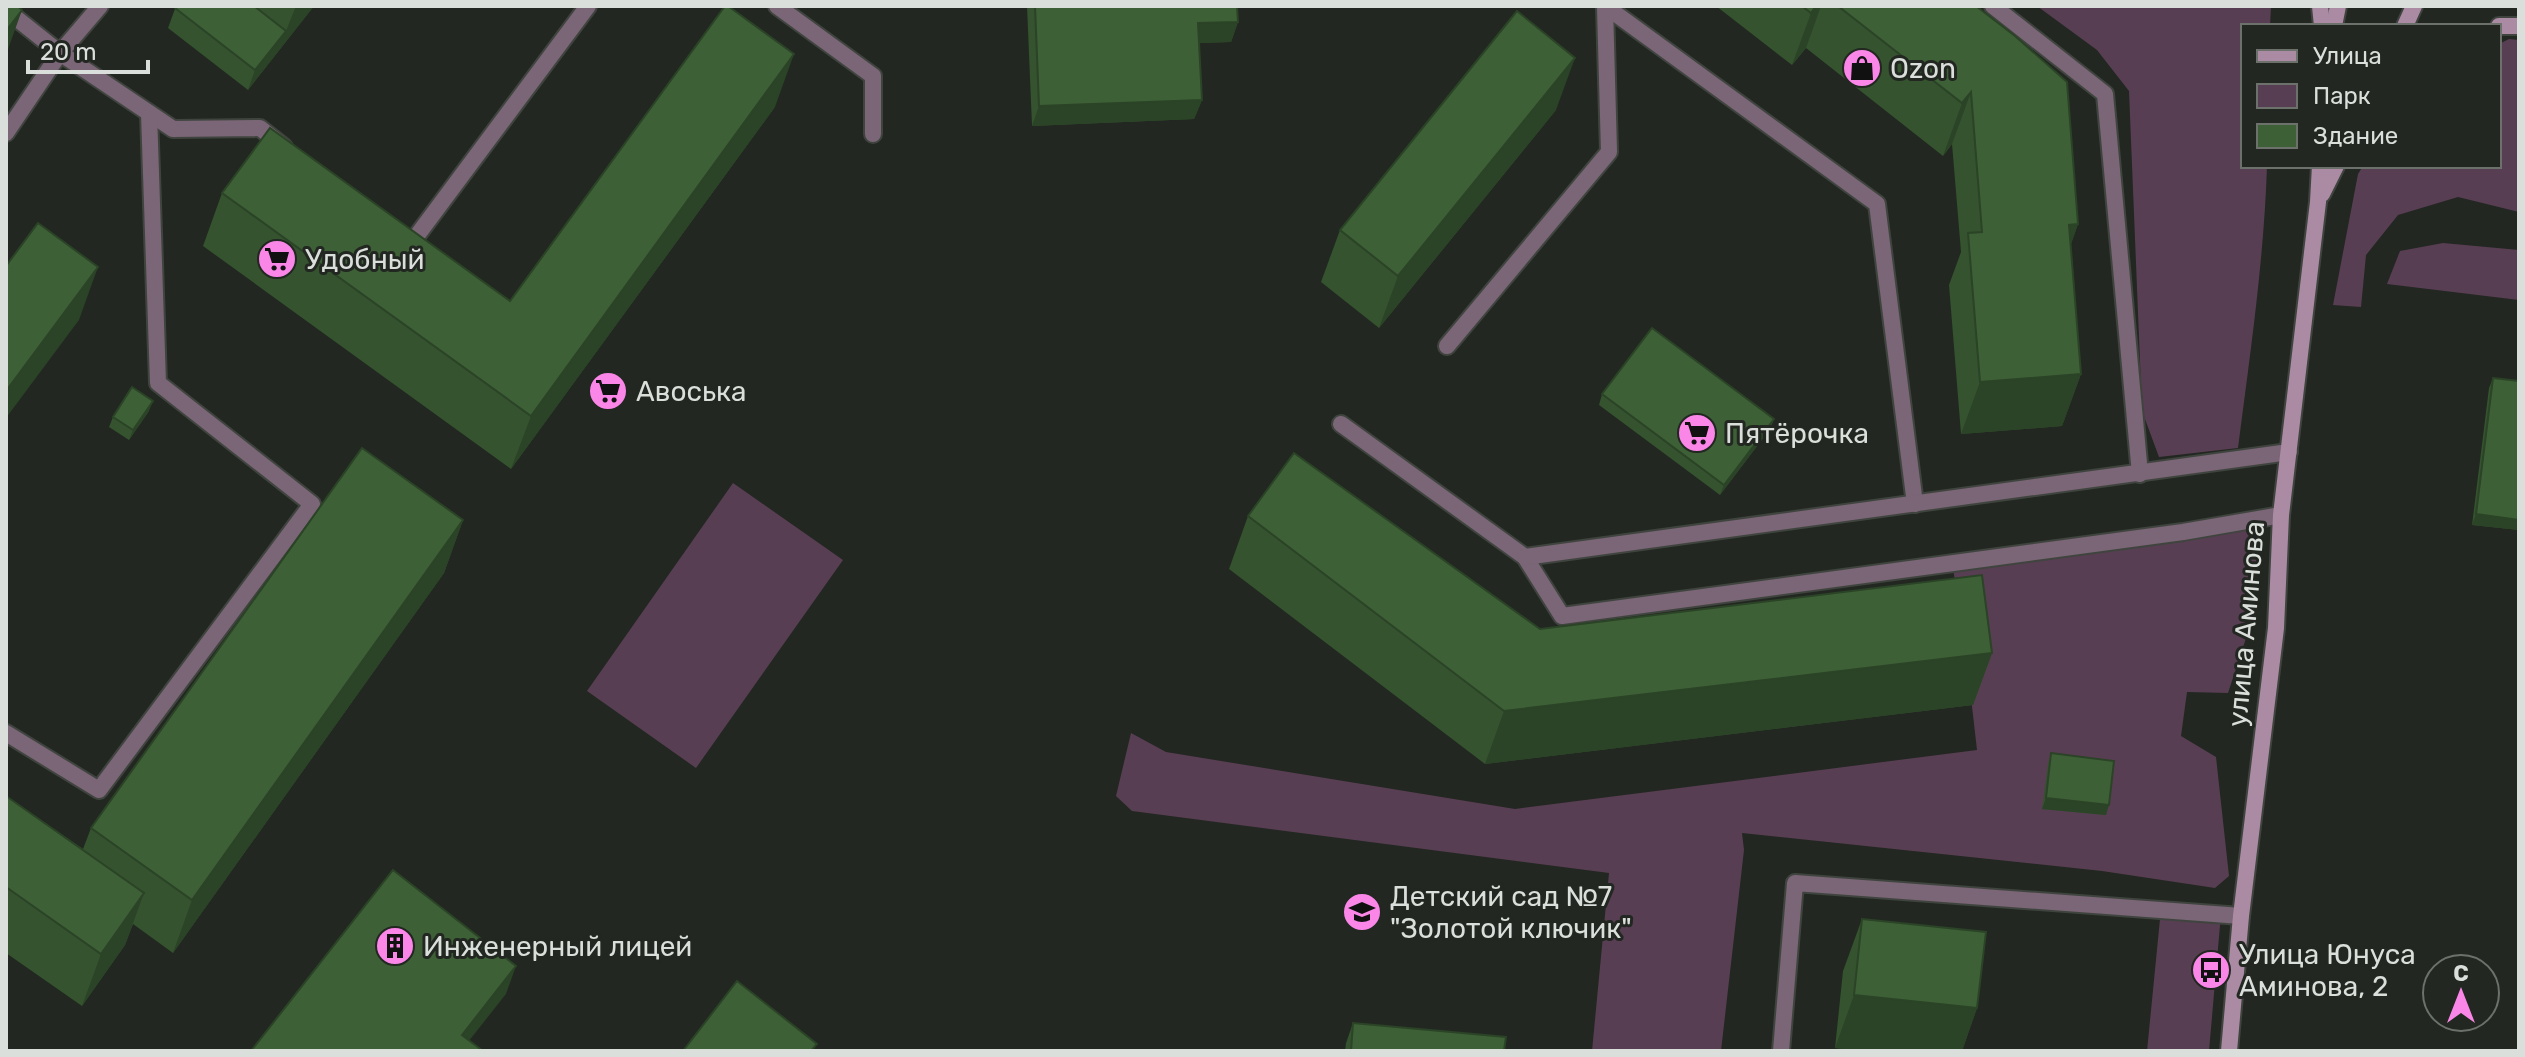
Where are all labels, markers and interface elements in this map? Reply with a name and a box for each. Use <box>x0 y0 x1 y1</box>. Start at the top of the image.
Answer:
scale bar <box>28 24 148 74</box>
legend <box>2241 24 2501 168</box>
text: 20 m <box>40 38 97 66</box>
text: Улица <box>2313 42 2382 70</box>
shop icon: Ozon <box>1841 47 1883 89</box>
place label: Ozon <box>1890 52 1956 85</box>
text: Парк <box>2313 82 2371 110</box>
text: Здание <box>2313 122 2398 150</box>
supermarket icon: Удобный <box>256 238 298 280</box>
place label: Удобный <box>305 243 425 276</box>
supermarket icon: Авоська <box>587 370 629 412</box>
place label: Авоська <box>636 375 747 408</box>
supermarket icon: Пятёрочка <box>1676 412 1718 454</box>
place label: Пятёрочка <box>1725 417 1869 450</box>
street label: улица Аминова <box>2221 520 2271 728</box>
place label: Детский сад №7 "Золотой ключик" <box>1390 880 1632 945</box>
school or university icon: Детский сад №7 "Золотой ключик" <box>1341 891 1383 933</box>
building icon: Инженерный лицей <box>374 925 416 967</box>
place label: Инженерный лицей <box>423 930 692 963</box>
place label: Улица Юнуса Аминова, 2 <box>2239 938 2416 1003</box>
bus stop icon: Улица Юнуса Аминова, 2 <box>2190 949 2232 991</box>
north arrow <box>2421 953 2501 1033</box>
text: С <box>2453 960 2469 987</box>

